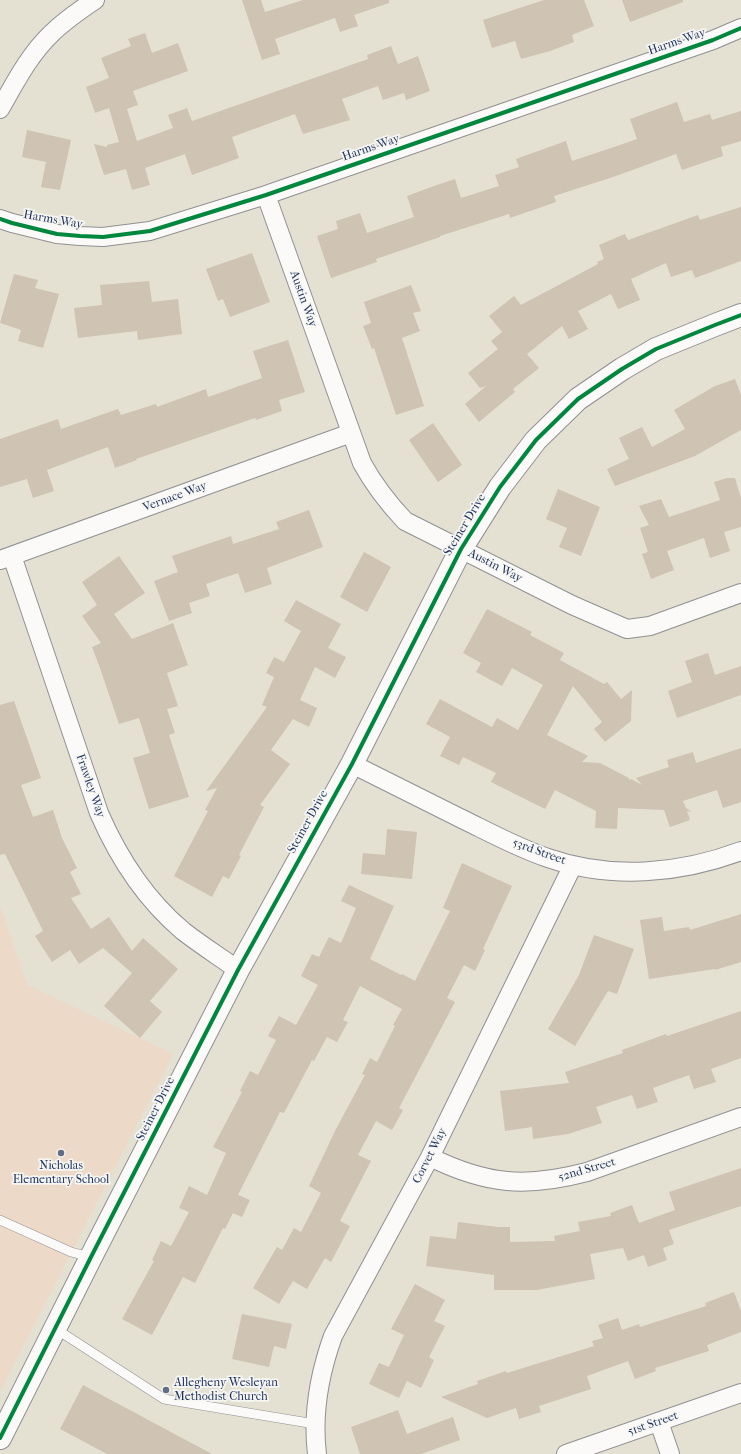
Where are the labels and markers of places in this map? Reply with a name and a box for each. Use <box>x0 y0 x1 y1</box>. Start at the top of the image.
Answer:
marker: Nicholas Elementary School <box>56 1148 66 1158</box>
place label: Nicholas Elementary School <box>13 1159 109 1187</box>
place label: Allegheny Wesleyan Methodist Church <box>174 1376 278 1404</box>
marker: Allegheny Wesleyan Methodist Church <box>161 1385 171 1395</box>

